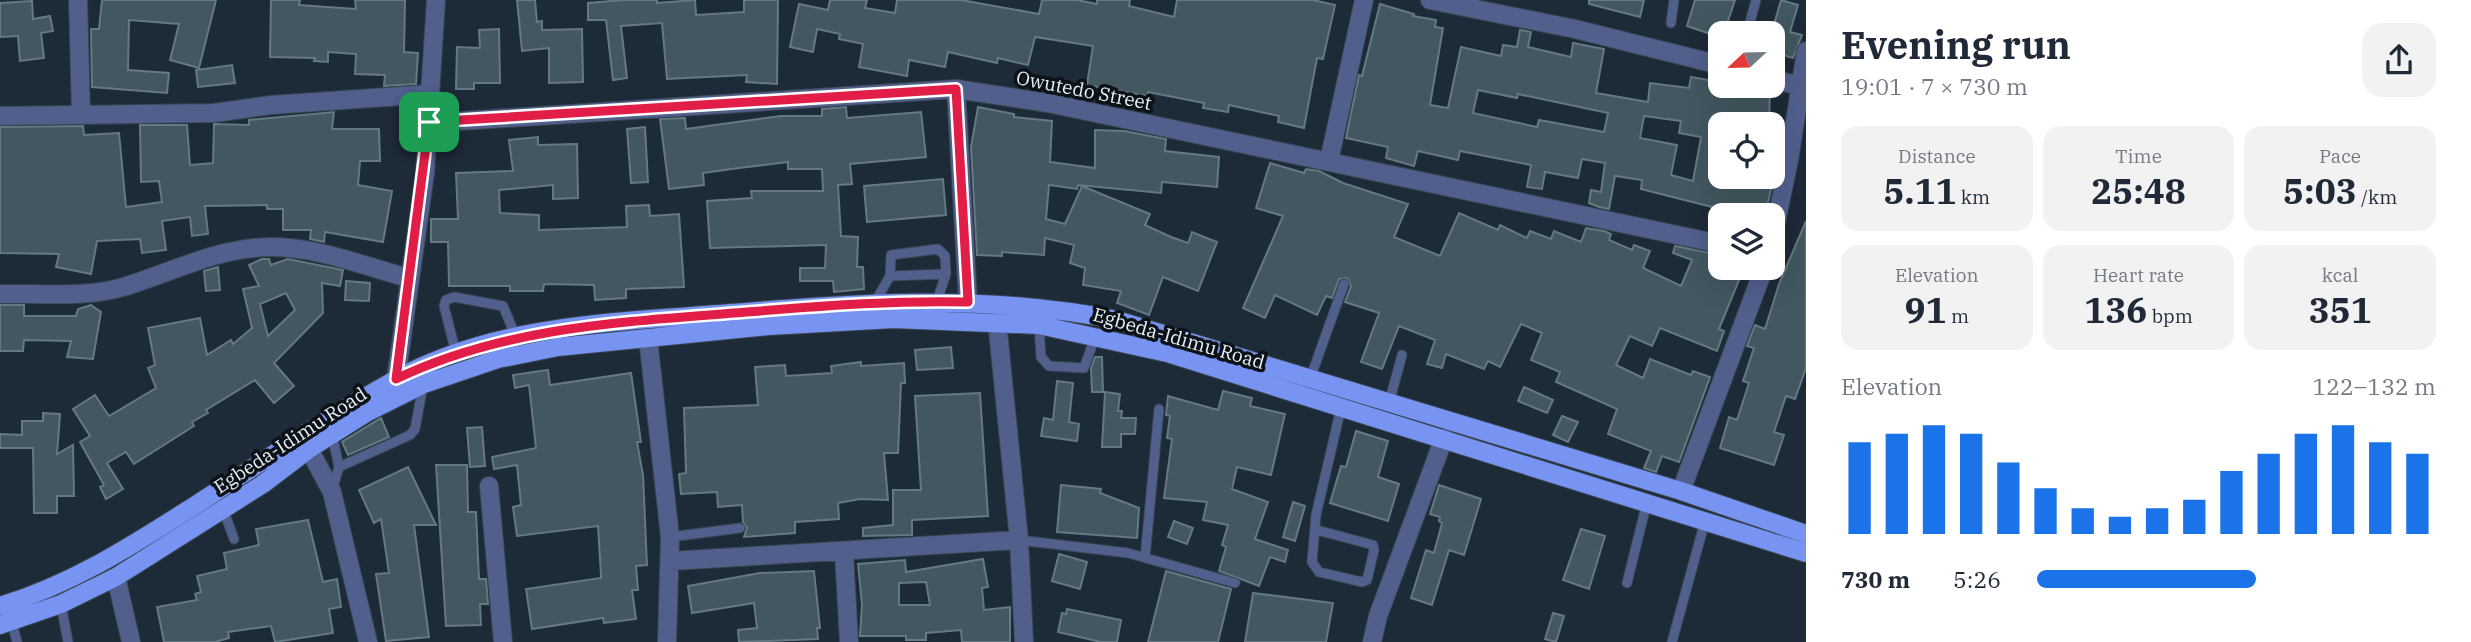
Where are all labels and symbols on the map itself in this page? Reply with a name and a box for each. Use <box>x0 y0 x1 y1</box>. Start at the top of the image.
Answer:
north arrow <box>1708 21 1785 98</box>
street label: Owutedo Street <box>1014 65 1154 115</box>
pin <box>399 92 459 152</box>
street label: Egbeda-Idimu Road <box>1090 302 1268 374</box>
street label: Egbeda-Idimu Road <box>209 382 371 498</box>

